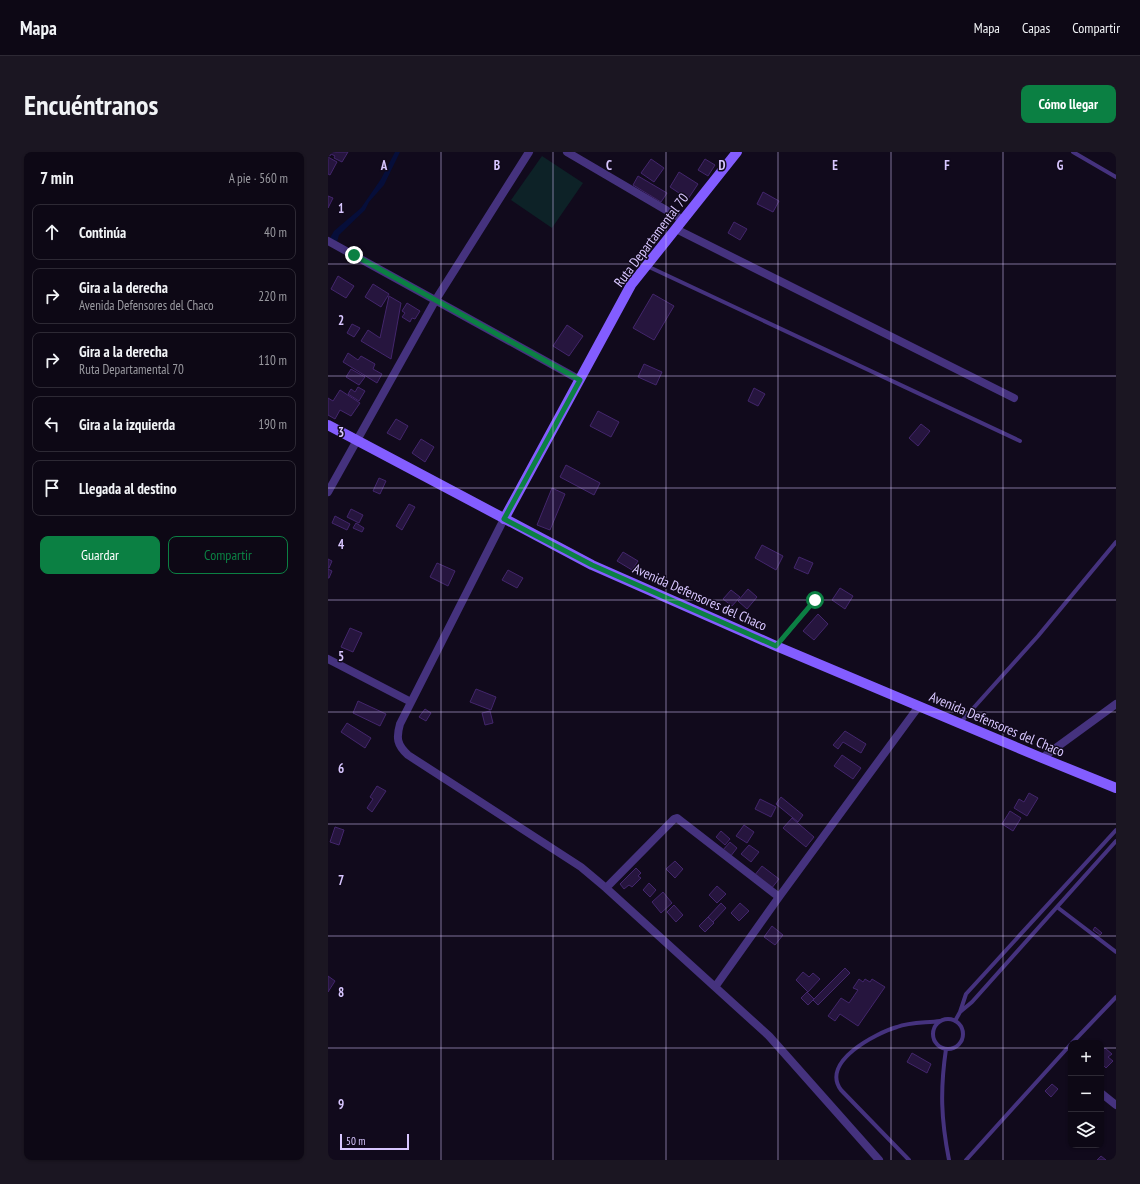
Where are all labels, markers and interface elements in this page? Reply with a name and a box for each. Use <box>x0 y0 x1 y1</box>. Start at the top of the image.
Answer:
text: Mapa <box>20 16 57 40</box>
text: Mapa <box>974 19 1000 37</box>
text: Capas <box>1022 19 1050 37</box>
text: Compartir <box>1072 19 1120 37</box>
button: Cómo llegar <box>1021 85 1116 123</box>
text: Encuéntranos <box>24 86 158 123</box>
text: A <box>380 157 388 174</box>
text: B <box>494 157 500 174</box>
text: C <box>606 157 612 174</box>
text: D <box>719 157 726 174</box>
text: E <box>832 157 838 174</box>
text: F <box>944 157 950 174</box>
text: G <box>1057 157 1064 174</box>
text: 7 min <box>40 167 74 189</box>
text: A pie · 560 m <box>229 170 288 187</box>
street label: Ruta Departamental 70 <box>610 189 692 291</box>
text: 1 <box>338 200 344 217</box>
icon: ahead <box>41 221 63 243</box>
text: Continúa <box>79 223 126 242</box>
text: 40 m <box>264 224 287 241</box>
route end <box>345 246 363 264</box>
text: Gira a la derecha <box>79 278 168 297</box>
icon: right <box>41 285 63 307</box>
text: 220 m <box>258 288 287 305</box>
text: Avenida Defensores del Chaco <box>79 297 214 314</box>
text: 2 <box>338 312 344 329</box>
text: Gira a la derecha <box>79 342 168 361</box>
icon: right <box>41 349 63 371</box>
text: 110 m <box>258 352 287 369</box>
text: Ruta Departamental 70 <box>79 361 184 378</box>
icon: left <box>41 413 63 435</box>
text: Gira a la izquierda <box>79 415 175 434</box>
text: 190 m <box>258 416 287 433</box>
text: 3 <box>338 424 344 441</box>
icon: arrive <box>41 477 63 499</box>
text: Llegada al destino <box>79 479 177 498</box>
button: Guardar <box>40 536 160 574</box>
button: Compartir <box>168 536 288 574</box>
text: 4 <box>338 536 345 553</box>
street label: Avenida Defensores del Chaco <box>630 559 770 635</box>
route start <box>806 591 824 609</box>
text: 5 <box>338 648 344 665</box>
street label: Avenida Defensores del Chaco <box>927 687 1067 761</box>
text: 6 <box>338 760 344 777</box>
text: 7 <box>338 872 344 889</box>
text: 8 <box>338 984 344 1001</box>
map controls <box>1068 1040 1104 1148</box>
button: + <box>1068 1040 1104 1076</box>
button: − <box>1068 1076 1104 1112</box>
text: 9 <box>338 1096 344 1113</box>
button: layers <box>1068 1112 1104 1148</box>
scale bar <box>340 1132 409 1151</box>
text: 50 m <box>346 1134 365 1148</box>

